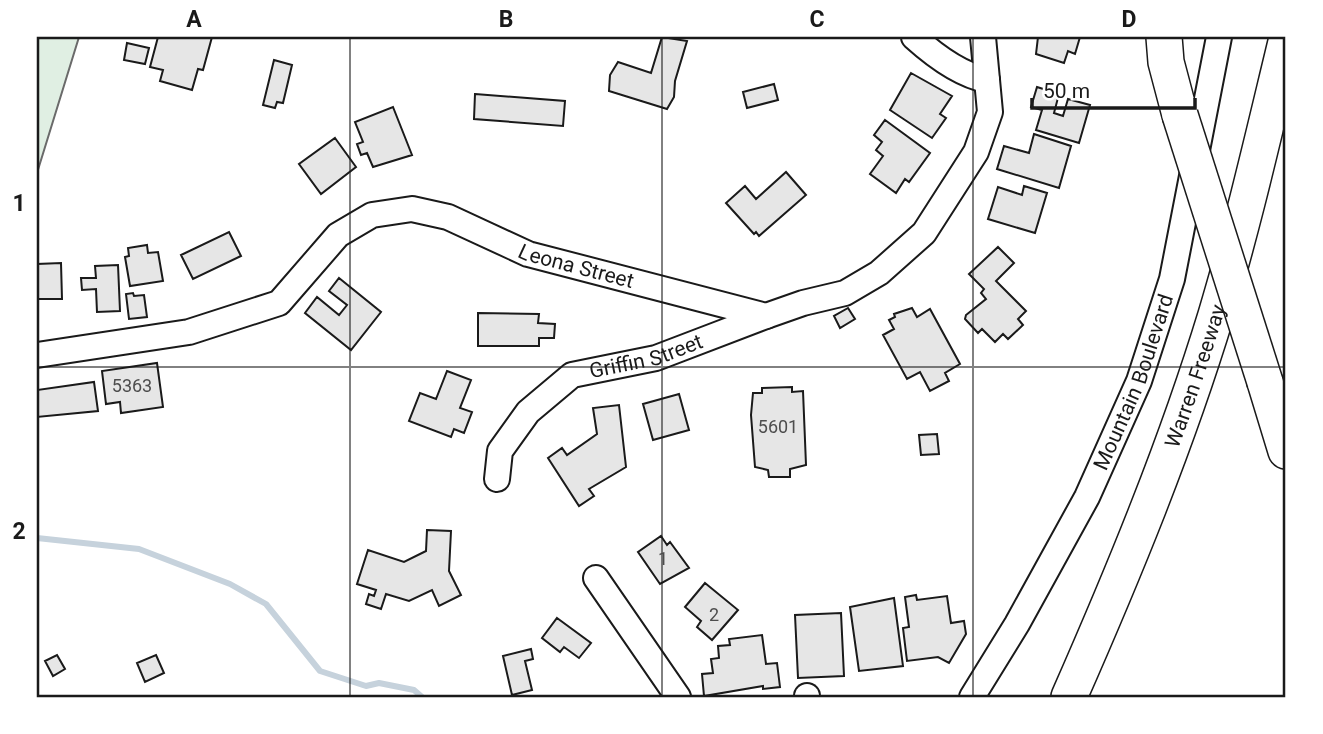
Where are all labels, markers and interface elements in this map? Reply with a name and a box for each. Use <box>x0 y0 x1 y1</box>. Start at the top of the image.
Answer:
text: A <box>186 6 202 33</box>
text: B <box>499 6 513 33</box>
text: C <box>809 6 825 33</box>
text: D <box>1122 6 1136 33</box>
scale bar <box>1032 66 1195 110</box>
text: 50 m <box>1043 79 1090 103</box>
text: 1 <box>12 190 26 217</box>
street label: Leona Street <box>515 239 636 293</box>
street label: Mountain Boulevard <box>1089 291 1178 474</box>
street label: Warren Freeway <box>1160 302 1230 451</box>
street label: Griffin Street <box>587 329 706 383</box>
house number: 5363 <box>112 375 152 396</box>
house number: 5601 <box>758 416 798 437</box>
text: 2 <box>12 518 26 545</box>
house number: 1 <box>658 548 668 569</box>
house number: 2 <box>709 604 719 625</box>

